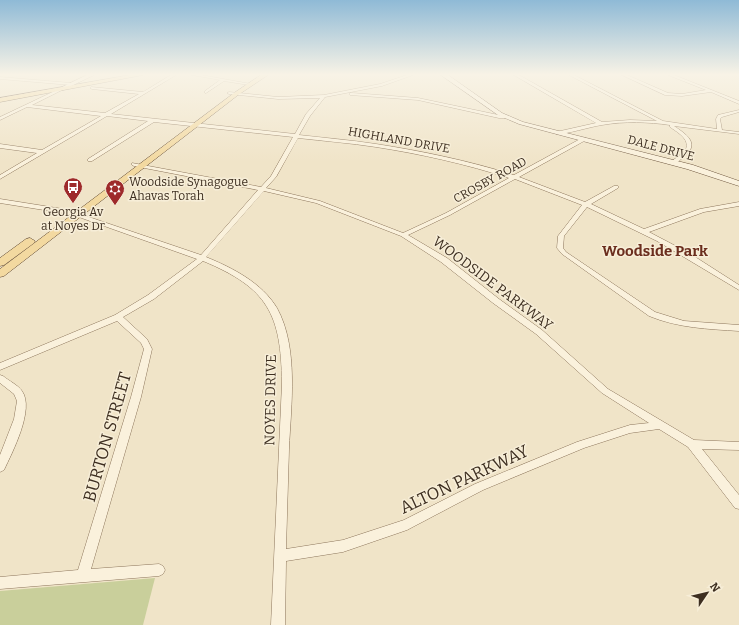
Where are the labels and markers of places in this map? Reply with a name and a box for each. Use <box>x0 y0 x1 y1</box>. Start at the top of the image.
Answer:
place label: Woodside Synagogue Ahavas Torah <box>129 175 248 203</box>
bus stop icon: Georgia Av at Noyes Dr <box>62 176 84 204</box>
synagogue icon: Woodside Synagogue Ahavas Torah <box>104 178 126 206</box>
place label: Georgia Av at Noyes Dr <box>41 205 106 233</box>

